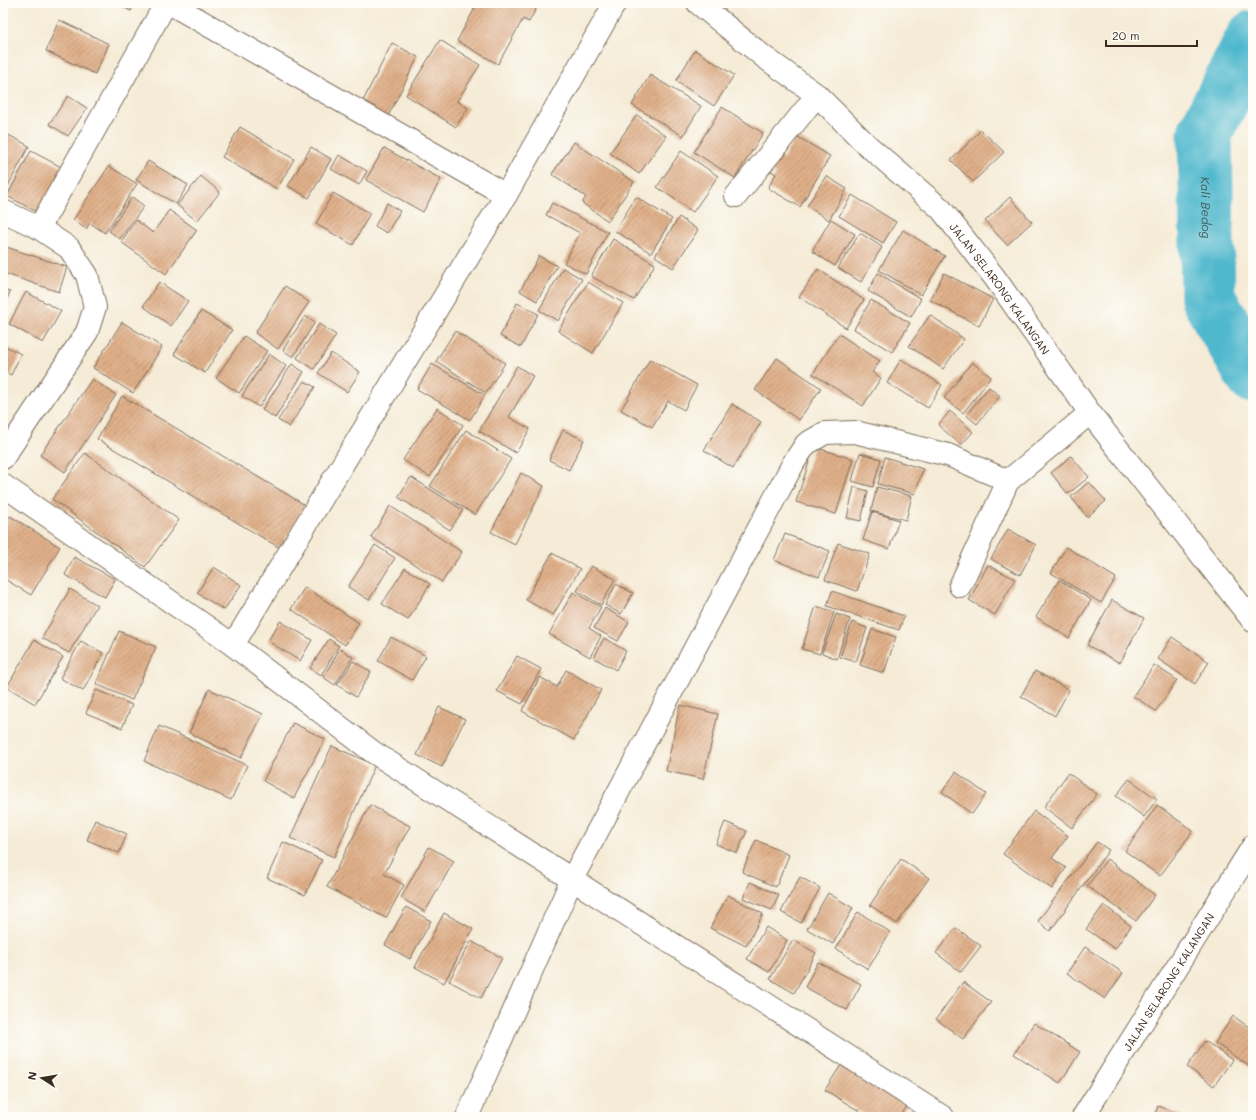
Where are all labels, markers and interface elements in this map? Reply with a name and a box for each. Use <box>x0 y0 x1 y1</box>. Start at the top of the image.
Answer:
scale bar <box>1106 22 1197 48</box>
text: 20 m <box>1112 27 1140 43</box>
water label: Kali Bedog <box>1198 176 1215 239</box>
street label: JALAN SELARONG KALANGAN <box>947 219 1054 357</box>
street label: JALAN SELARONG KALANGAN <box>1119 910 1217 1053</box>
north arrow <box>22 1058 62 1098</box>
text: N <box>24 1070 40 1081</box>

